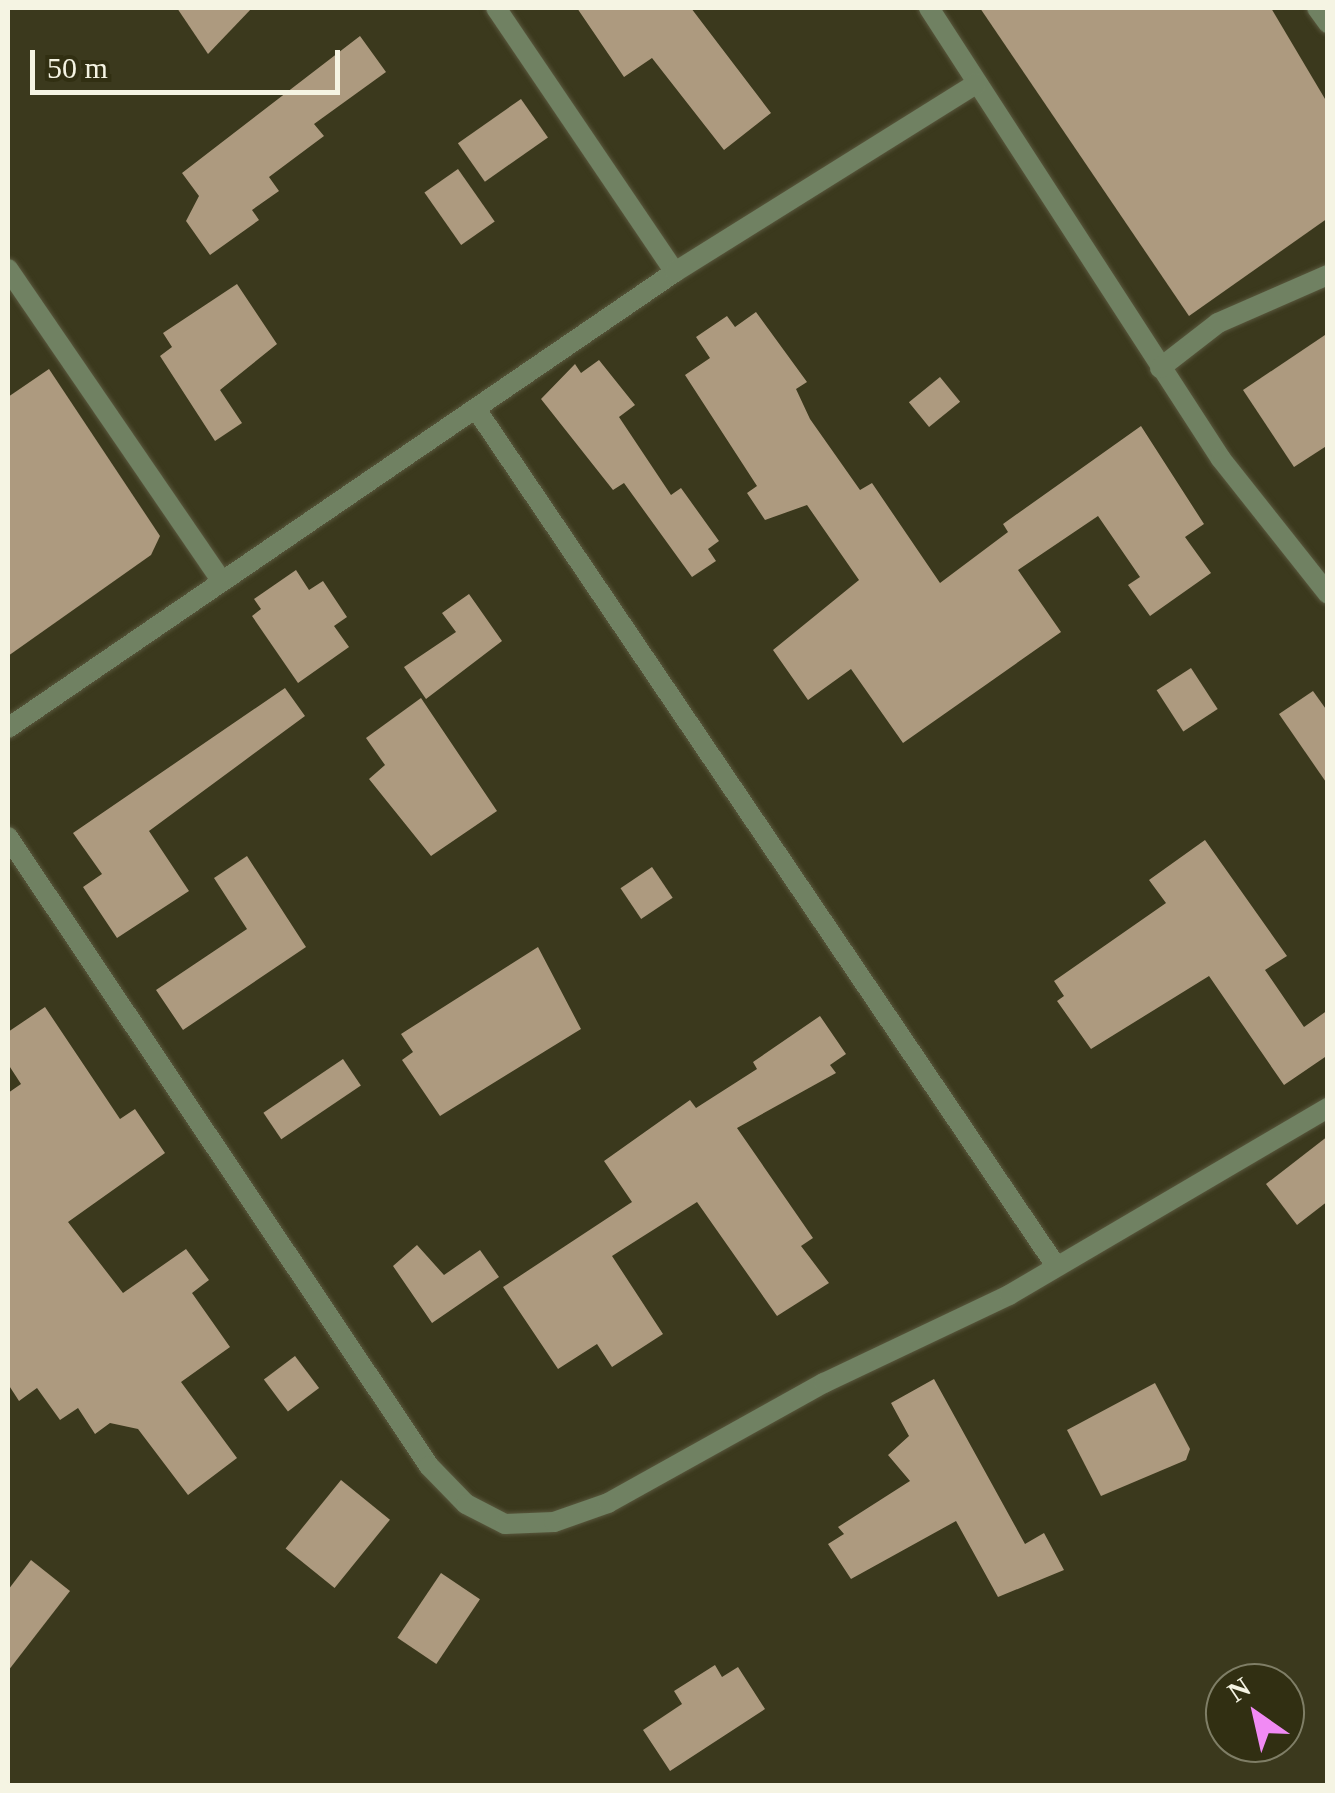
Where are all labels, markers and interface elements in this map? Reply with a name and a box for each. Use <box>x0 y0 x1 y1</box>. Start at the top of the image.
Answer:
scale bar <box>35 30 345 92</box>
text: 50 m <box>47 51 108 84</box>
north arrow <box>1205 1663 1305 1763</box>
text: N <box>1222 1671 1256 1708</box>

